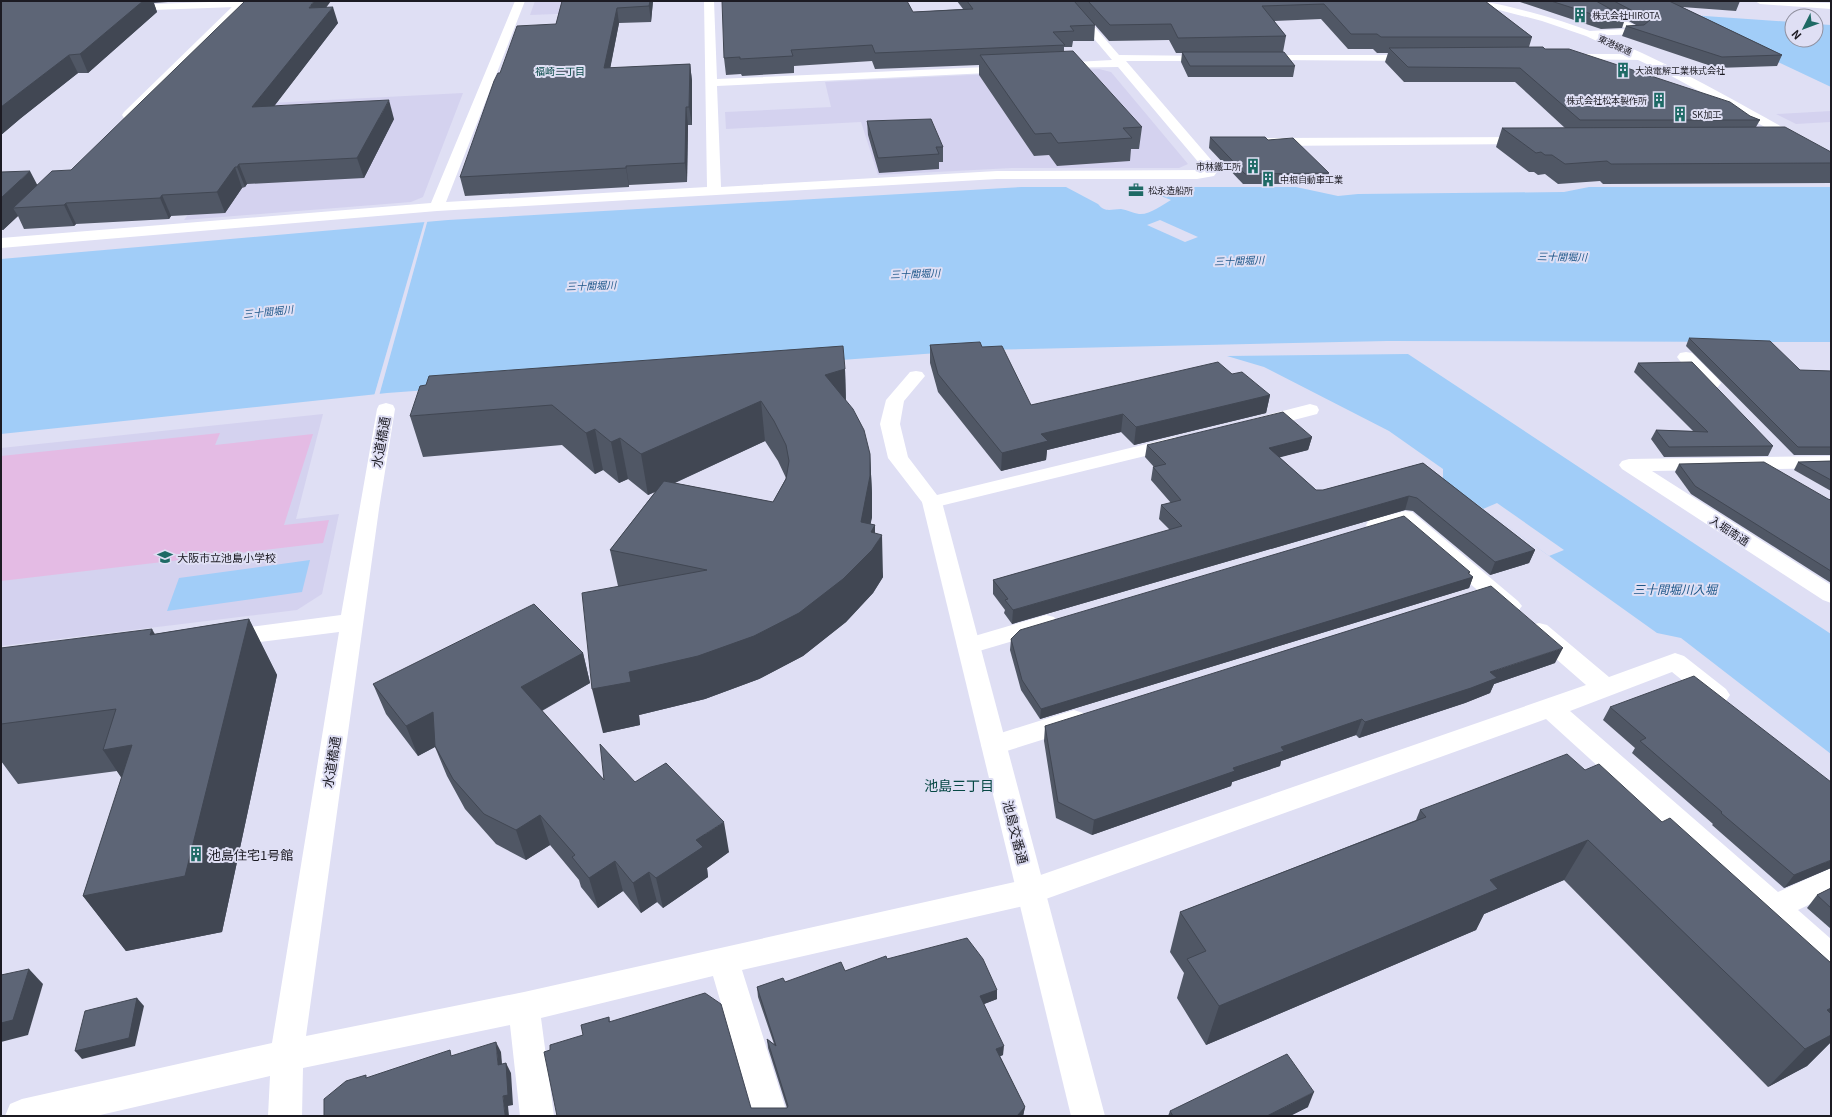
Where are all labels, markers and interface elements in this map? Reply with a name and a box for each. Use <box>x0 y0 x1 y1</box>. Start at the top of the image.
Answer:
building icon: 株式会社HIROTA <box>1571 6 1589 24</box>
north arrow <box>1784 8 1824 48</box>
place label: 株式会社HIROTA <box>1592 9 1660 22</box>
text: N <box>1787 27 1805 44</box>
street label: 東港線通 <box>1596 32 1634 58</box>
building icon: 大浪電解工業株式会社 <box>1614 61 1632 79</box>
district label: 福崎二丁目 <box>535 63 585 78</box>
place label: 大浪電解工業株式会社 <box>1635 64 1725 77</box>
building icon: 株式会社松本製作所 <box>1650 91 1668 109</box>
place label: 株式会社松本製作所 <box>1566 94 1647 107</box>
building icon: SK加工 <box>1671 105 1689 123</box>
place label: SK加工 <box>1692 108 1721 121</box>
building icon: 市林鐵工所 <box>1244 157 1262 175</box>
place label: 市林鐵工所 <box>1196 160 1241 173</box>
building icon: 中根自動車工業 <box>1259 170 1277 188</box>
place label: 中根自動車工業 <box>1280 173 1343 186</box>
office icon: 松永造船所 <box>1127 181 1145 199</box>
place label: 松永造船所 <box>1148 184 1193 197</box>
water label: 三十間堀川 <box>1537 248 1588 264</box>
water label: 三十間堀川 <box>1214 252 1265 268</box>
water label: 三十間堀川 <box>890 265 941 281</box>
water label: 三十間堀川 <box>566 277 617 293</box>
water label: 三十間堀川 <box>242 301 295 321</box>
street label: 水道橋通 <box>366 415 394 469</box>
street label: 入堀南通 <box>1707 511 1753 549</box>
school or university icon: 大阪市立池島小学校 <box>156 548 174 566</box>
place label: 大阪市立池島小学校 <box>177 549 276 565</box>
water label: 三十間堀川入堀 <box>1633 580 1719 597</box>
street label: 水道橋通 <box>318 735 344 789</box>
district label: 池島三丁目 <box>924 775 994 795</box>
street label: 池島交番通 <box>999 798 1033 866</box>
building icon: 池島住宅1号館 <box>187 845 205 863</box>
place label: 池島住宅1号館 <box>208 845 293 864</box>

